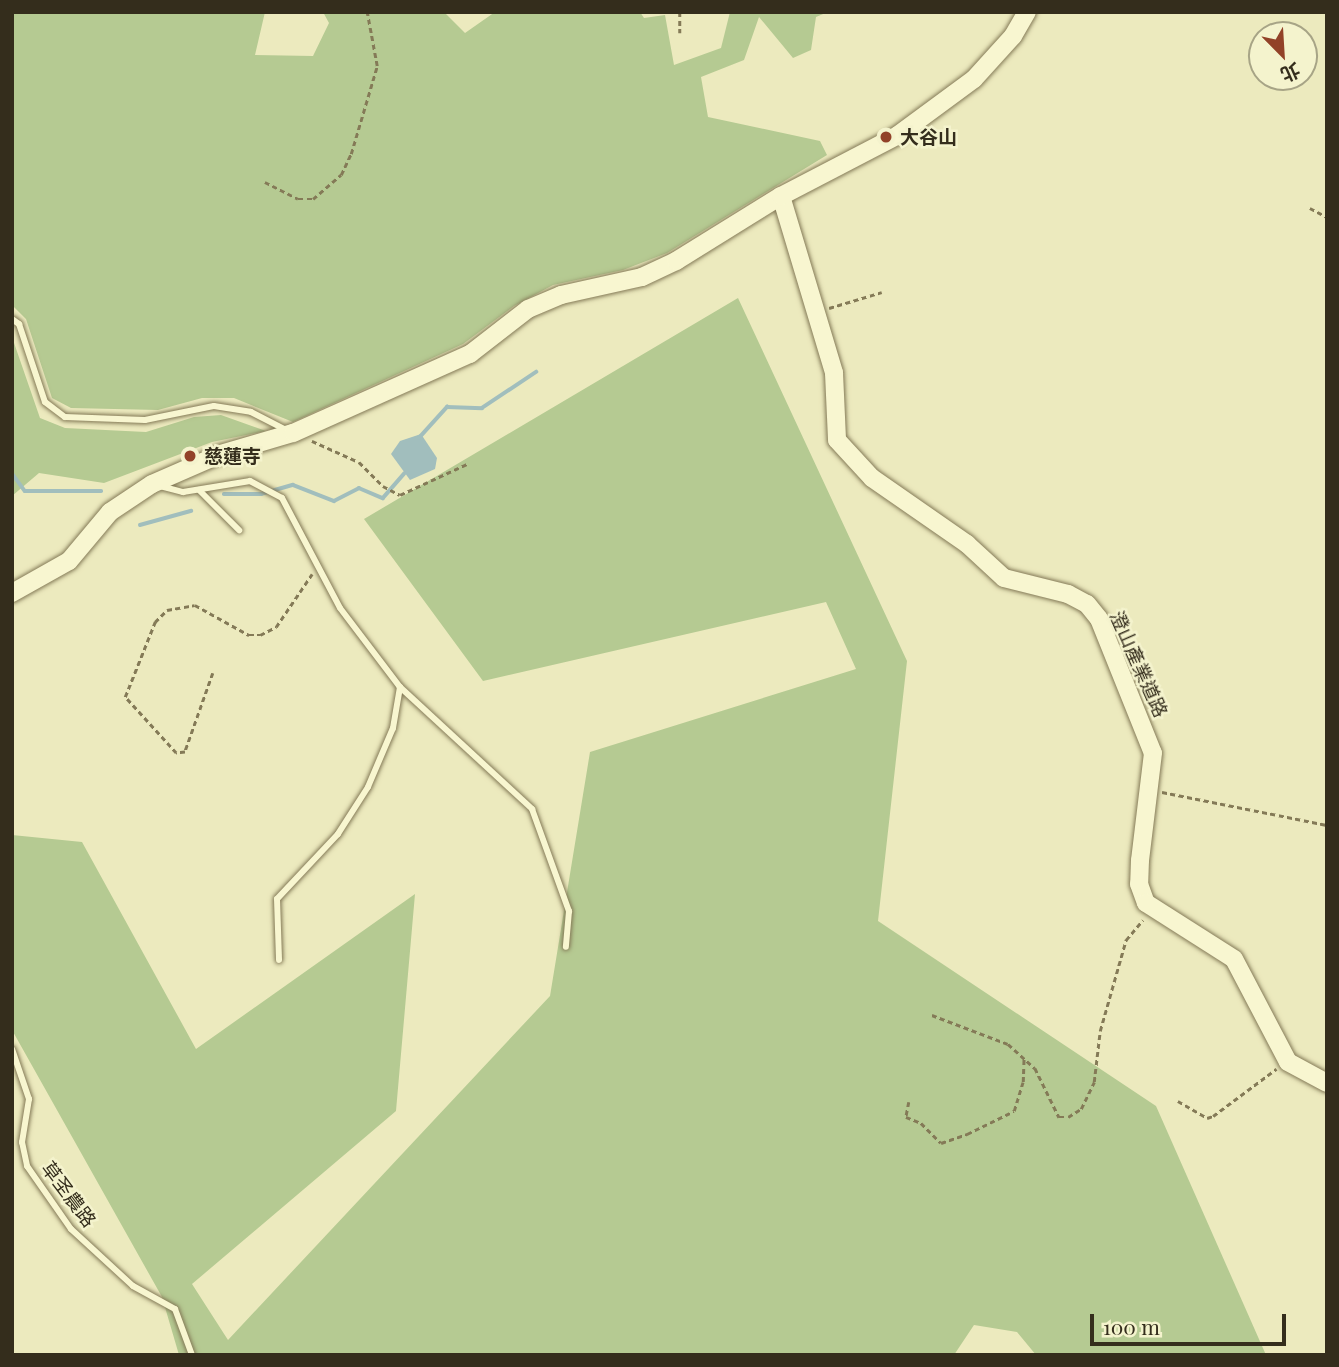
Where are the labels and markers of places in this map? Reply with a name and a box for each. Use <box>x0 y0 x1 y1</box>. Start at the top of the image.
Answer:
place label: 大谷山 <box>900 126 957 148</box>
marker: 大谷山 <box>878 129 894 145</box>
place label: 慈蓮寺 <box>204 445 261 467</box>
marker: 慈蓮寺 <box>182 448 198 464</box>

